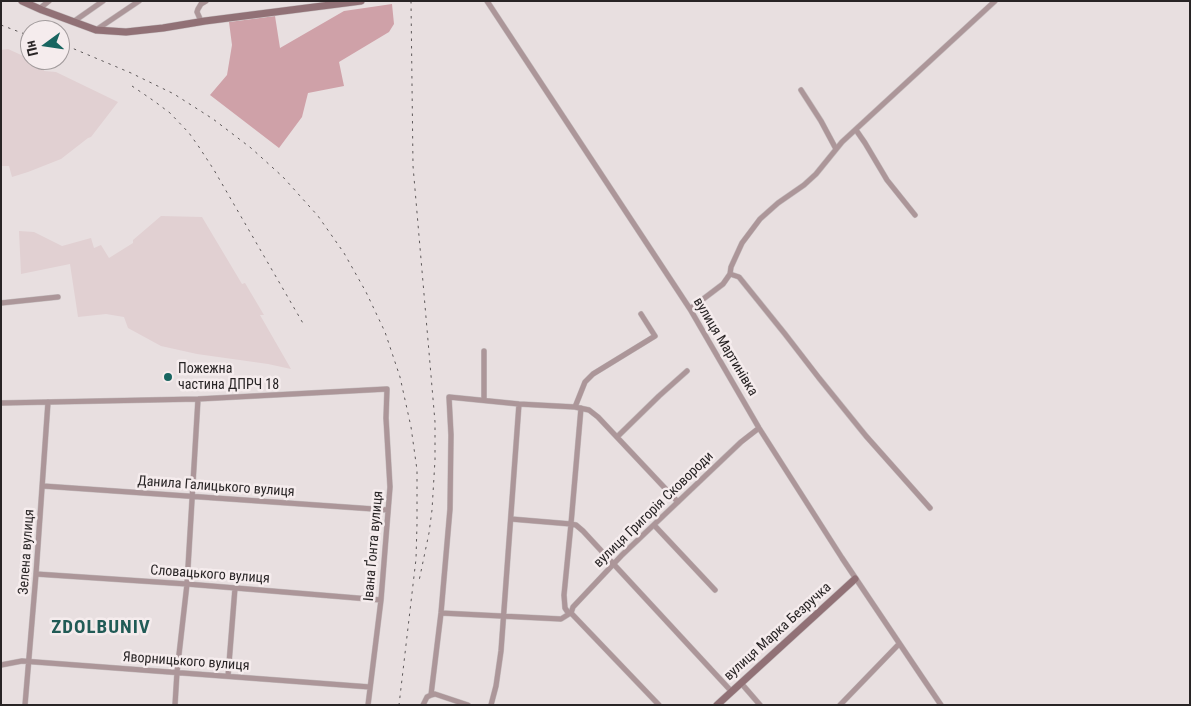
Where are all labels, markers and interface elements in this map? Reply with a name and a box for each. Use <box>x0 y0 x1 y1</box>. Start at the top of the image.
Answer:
north arrow <box>20 20 70 70</box>
text: Пн <box>22 39 41 58</box>
street label: вулиця Мартинівка <box>689 295 761 399</box>
place label: Пожежна частина ДПРЧ 18 <box>178 361 279 394</box>
marker: Пожежна частина ДПРЧ 18 <box>162 371 174 383</box>
street label: вулиця Григорія Сковороди <box>591 449 717 571</box>
street label: Данила Галицького вулиця <box>137 473 295 501</box>
street label: Івана Ґонта вулиця <box>361 490 387 602</box>
street label: Зелена вулиця <box>16 509 38 595</box>
street label: Словацького вулиця <box>150 562 270 588</box>
street label: вулиця Марка Безручка <box>721 579 835 685</box>
district label: ZDOLBUNIV <box>50 617 152 639</box>
street label: Яворницького вулиця <box>122 649 250 675</box>

